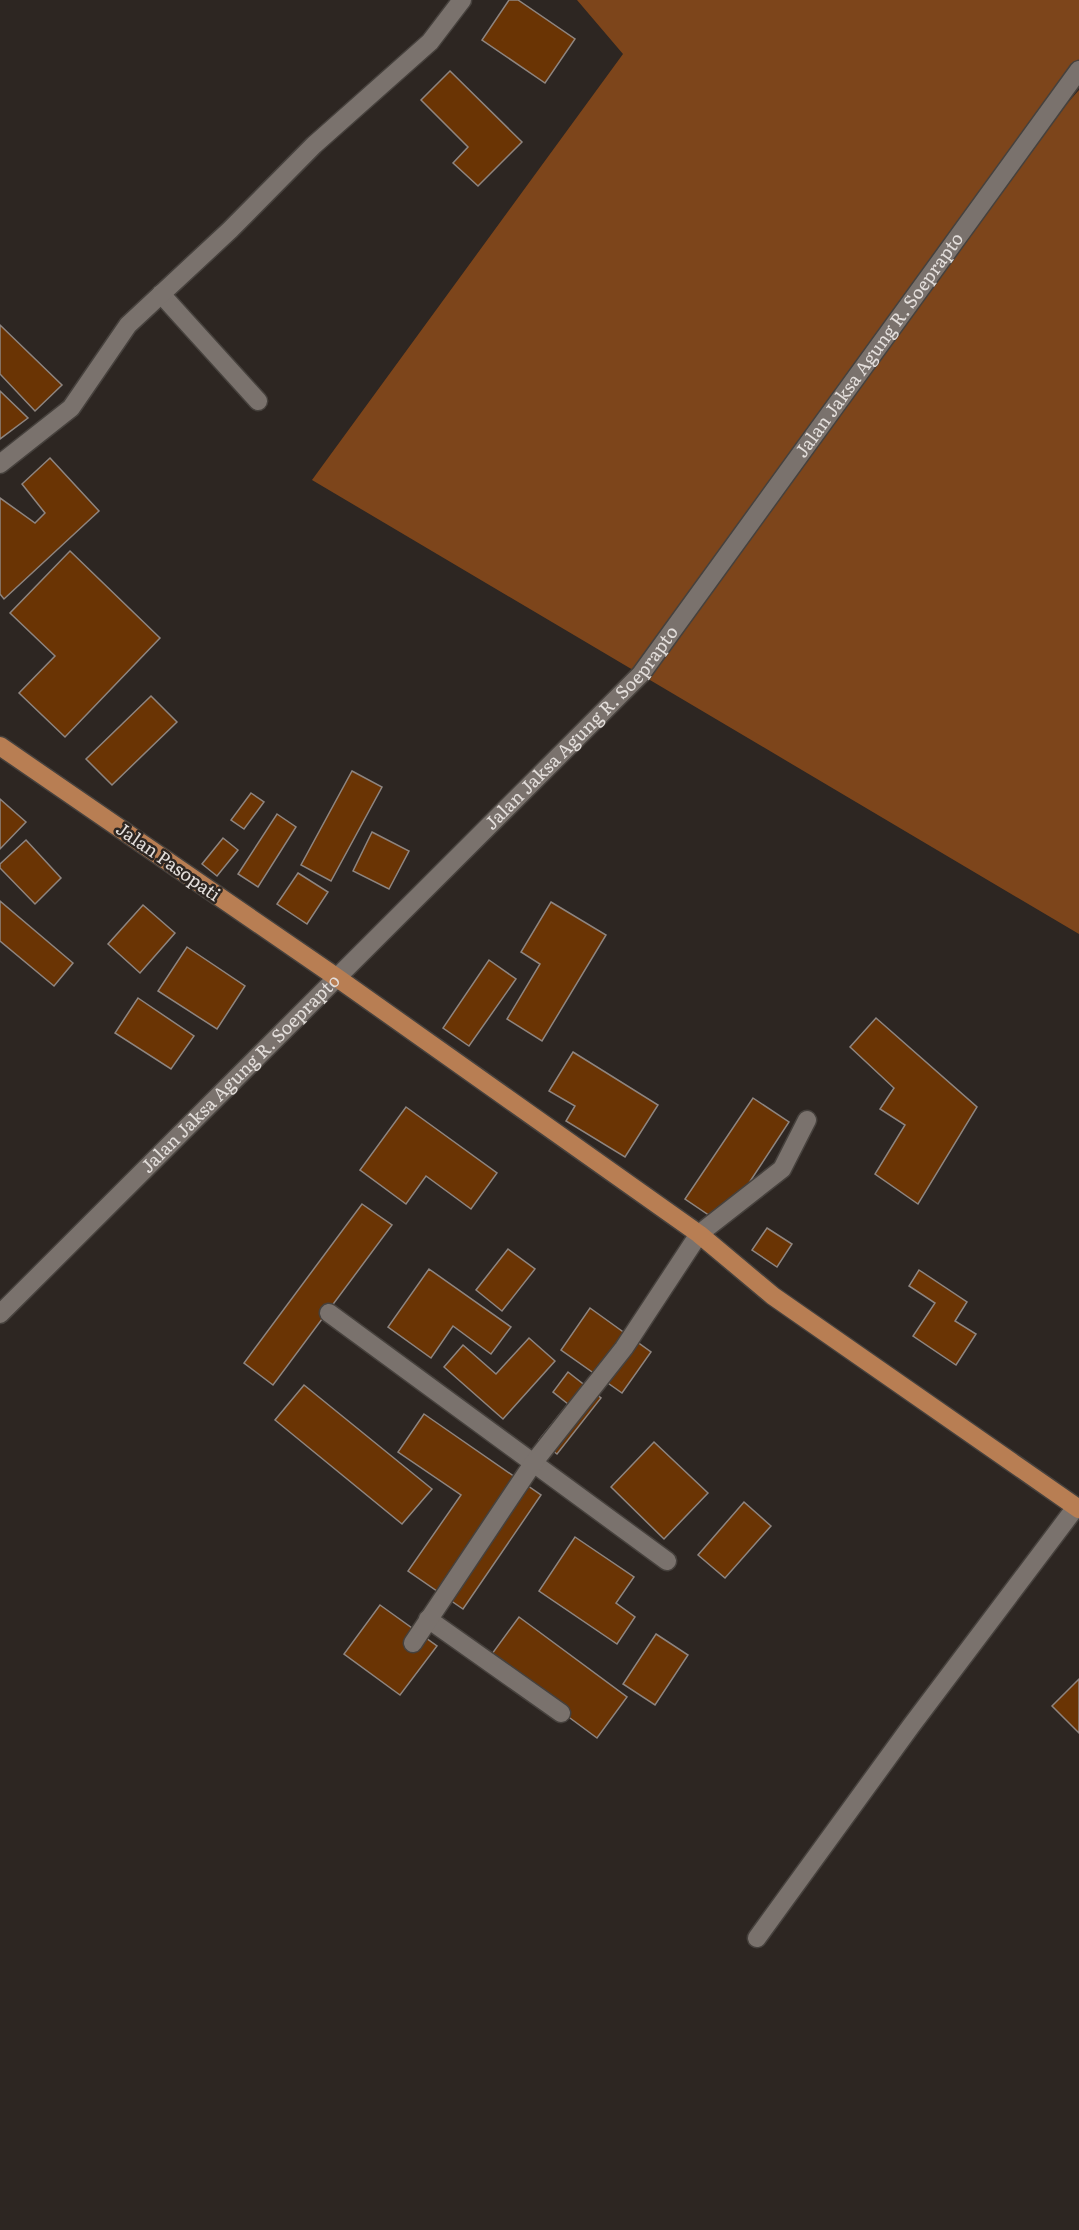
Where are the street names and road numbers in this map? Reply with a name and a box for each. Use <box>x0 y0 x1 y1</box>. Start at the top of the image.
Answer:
street label: Jalan Jaksa Agung R. Soeprapto <box>787 226 969 463</box>
street label: Jalan Jaksa Agung R. Soeprapto <box>477 619 684 835</box>
street label: Jalan Pasopati <box>111 815 227 907</box>
street label: Jalan Jaksa Agung R. Soeprapto <box>134 967 346 1179</box>

